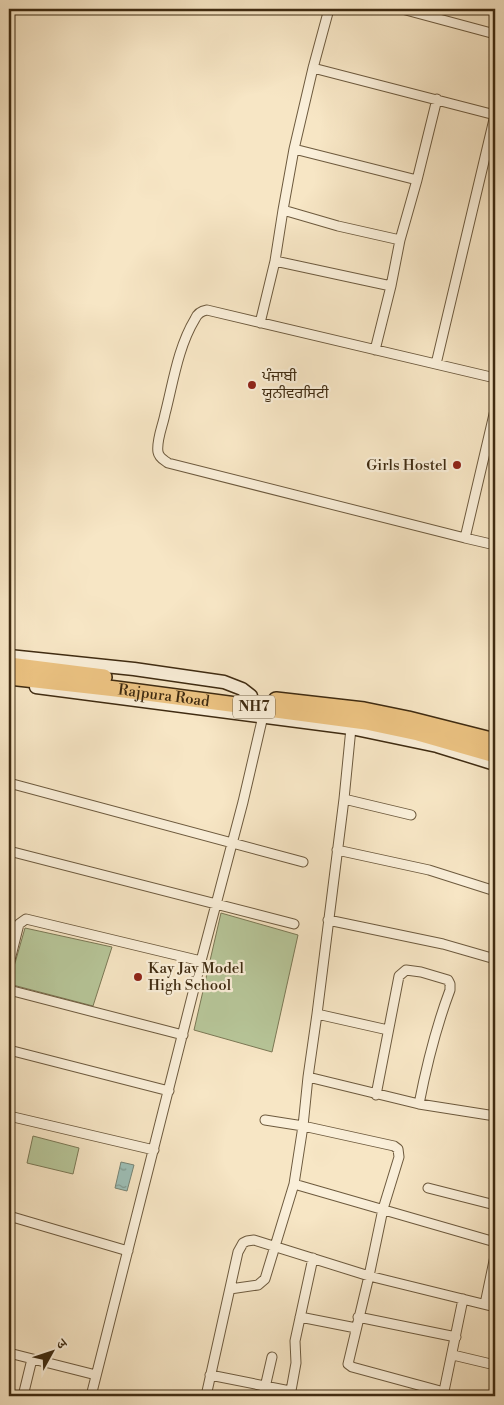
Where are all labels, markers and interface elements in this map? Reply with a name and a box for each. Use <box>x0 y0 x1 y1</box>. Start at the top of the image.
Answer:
place label: ਪੰਜਾਬੀ ਯੂਨੀਵਰਸਿਟੀ <box>261 367 329 403</box>
marker: ਪੰਜਾਬੀ ਯੂਨੀਵਰਸਿਟੀ <box>246 379 258 391</box>
place label: Girls Hostel <box>366 456 448 475</box>
marker: Girls Hostel <box>451 459 463 471</box>
street label: Rajpura Road <box>117 680 211 711</box>
road number: NH7 <box>233 696 275 719</box>
place label: Kay Jay Model High School <box>148 959 244 995</box>
marker: Kay Jay Model High School <box>132 971 144 983</box>
north arrow <box>28 1328 78 1378</box>
text: उ <box>51 1335 71 1353</box>

